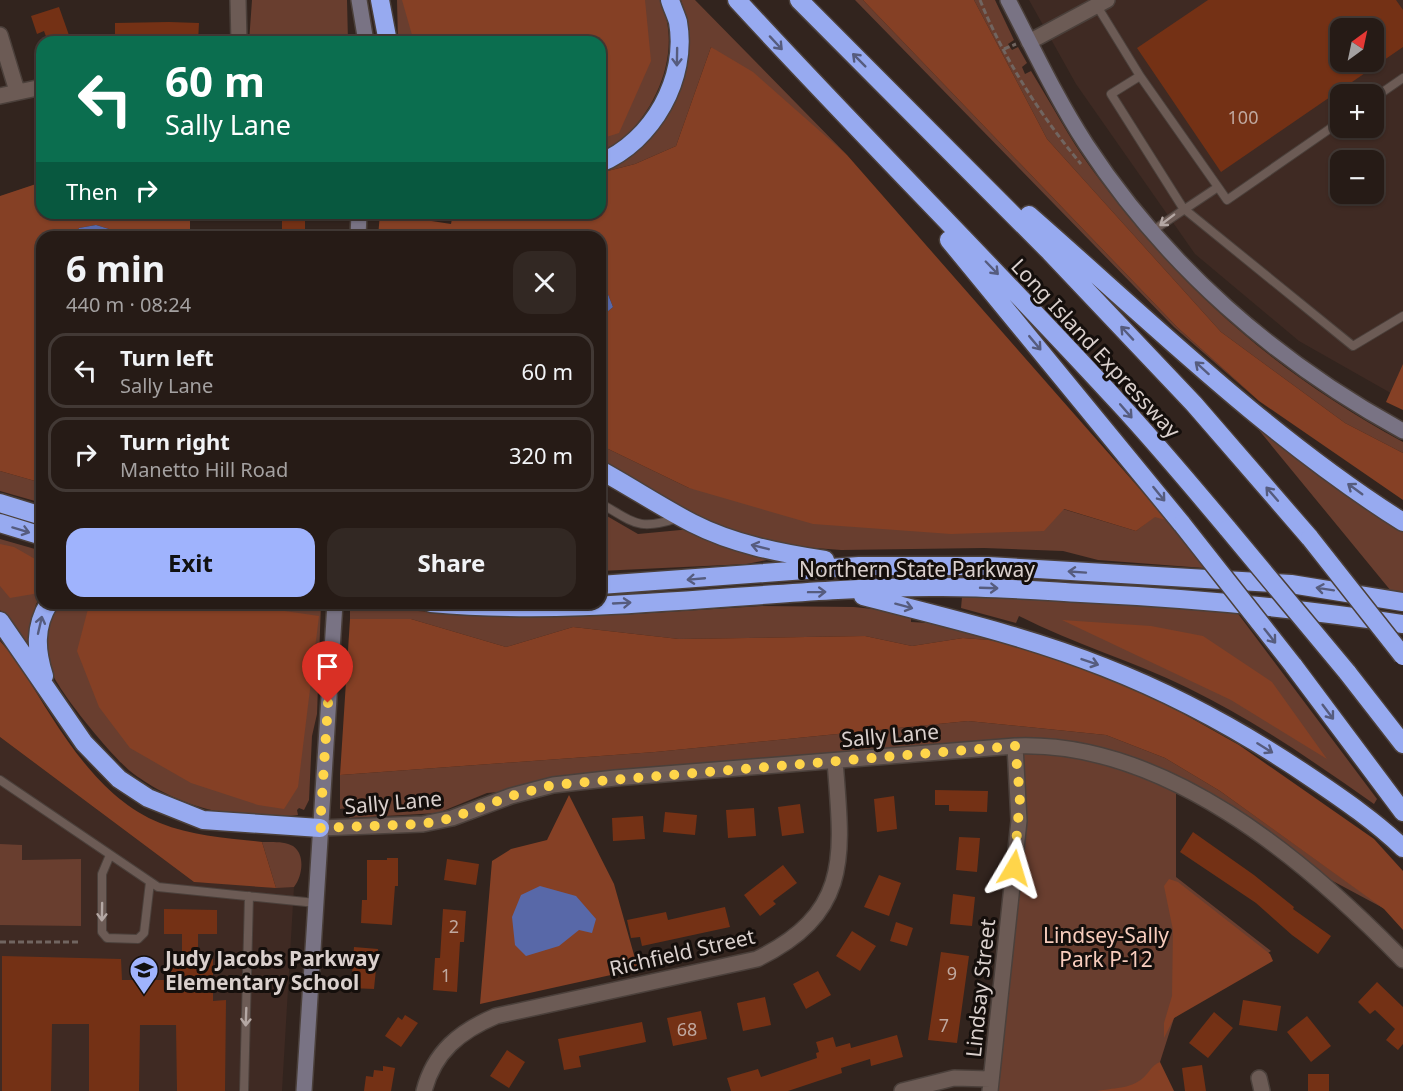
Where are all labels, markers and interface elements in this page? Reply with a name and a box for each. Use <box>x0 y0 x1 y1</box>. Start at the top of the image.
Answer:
north arrow <box>1330 18 1384 72</box>
map controls <box>1330 18 1384 204</box>
one-way arrow <box>769 35 783 50</box>
one-way arrow <box>672 47 683 67</box>
text: 60 m <box>165 52 265 109</box>
one-way arrow <box>851 52 866 67</box>
icon: left <box>66 60 144 138</box>
button: + <box>1330 84 1384 138</box>
house number: 100 <box>1228 105 1258 129</box>
text: Sally Lane <box>165 106 291 143</box>
button: − <box>1330 150 1384 204</box>
icon: right <box>130 174 163 207</box>
text: Then <box>66 176 118 206</box>
one-way arrow <box>1160 213 1176 226</box>
text: 6 min <box>66 244 165 293</box>
button: close <box>513 251 576 314</box>
street label: Long Island Expressway <box>1005 252 1187 444</box>
one-way arrow <box>985 261 1000 276</box>
text: 440 m · 08:24 <box>66 291 191 318</box>
one-way arrow <box>1120 326 1134 341</box>
one-way arrow <box>1028 335 1042 350</box>
text: Turn left <box>120 342 214 372</box>
icon: left <box>69 354 102 387</box>
text: 60 m <box>522 356 573 386</box>
one-way arrow <box>1195 361 1210 375</box>
text: Sally Lane <box>120 372 213 399</box>
one-way arrow <box>1119 403 1133 418</box>
text: Turn right <box>120 426 230 456</box>
icon: right <box>69 438 102 471</box>
text: 320 m <box>509 440 573 470</box>
text: Manetto Hill Road <box>120 456 288 483</box>
one-way arrow <box>1347 483 1363 496</box>
one-way arrow <box>1152 486 1165 502</box>
one-way arrow <box>1265 487 1279 502</box>
one-way arrow <box>11 525 30 536</box>
button: Exit <box>66 528 315 597</box>
button: Share <box>327 528 576 597</box>
one-way arrow <box>751 541 770 553</box>
street label: Northern State Parkway <box>799 555 1035 583</box>
one-way arrow <box>1068 566 1088 577</box>
one-way arrow <box>687 574 706 585</box>
one-way arrow <box>979 582 999 594</box>
one-way arrow <box>1315 584 1335 595</box>
one-way arrow <box>807 586 827 598</box>
one-way arrow <box>612 597 632 608</box>
one-way arrow <box>894 601 913 613</box>
one-way arrow <box>35 616 46 635</box>
one-way arrow <box>1264 628 1277 644</box>
pin <box>302 641 353 703</box>
icon: arrive <box>311 650 344 683</box>
one-way arrow <box>1081 657 1100 668</box>
one-way arrow <box>1322 704 1335 720</box>
street label: Sally Lane <box>840 717 940 753</box>
one-way arrow <box>1256 742 1273 754</box>
street label: Sally Lane <box>343 784 443 820</box>
position arrow <box>982 836 1046 900</box>
one-way arrow <box>96 901 108 921</box>
house number: 2 <box>449 914 459 938</box>
street label: Lindsay Street <box>959 917 1001 1059</box>
park label: Lindsey-Sally Park P-12 <box>1043 921 1169 973</box>
street label: Richfield Street <box>607 922 758 982</box>
place label: Judy Jacobs Parkway Elementary School <box>163 944 380 996</box>
school or university icon: Judy Jacobs Parkway Elementary School <box>128 954 160 996</box>
house number: 9 <box>947 961 957 985</box>
house number: 1 <box>441 963 451 987</box>
one-way arrow <box>240 1007 252 1027</box>
house number: 7 <box>939 1013 949 1037</box>
house number: 68 <box>677 1017 697 1041</box>

